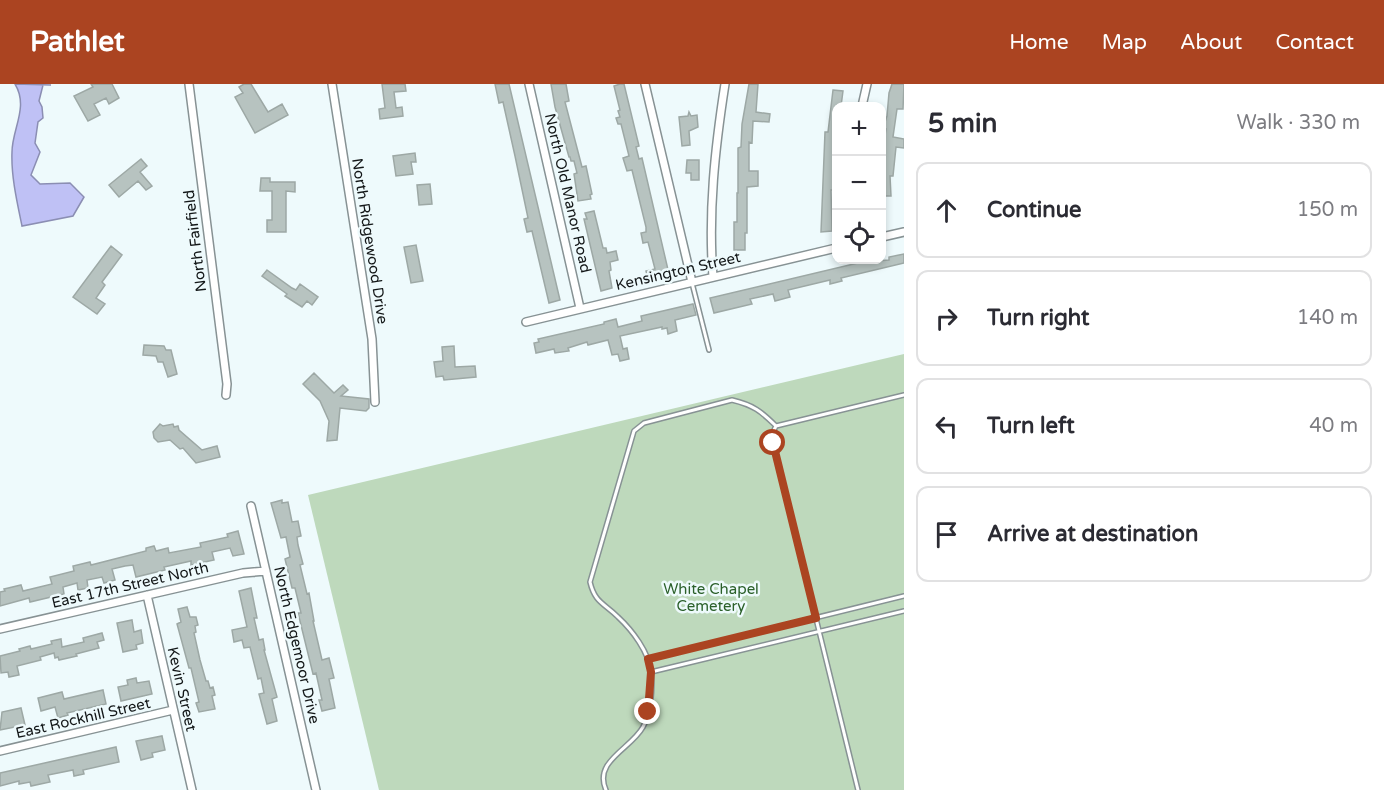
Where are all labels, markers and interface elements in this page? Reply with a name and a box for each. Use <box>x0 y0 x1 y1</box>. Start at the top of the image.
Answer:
text: Pathlet <box>30 25 125 59</box>
text: Home <box>1009 30 1069 55</box>
text: Map <box>1102 30 1147 55</box>
text: About <box>1180 30 1242 55</box>
text: Contact <box>1275 30 1354 55</box>
map controls <box>832 102 886 264</box>
button: + <box>832 102 886 156</box>
text: 5 min <box>928 108 997 139</box>
street label: North Old Manor Road <box>541 111 595 275</box>
text: Walk · 330 m <box>1237 111 1360 135</box>
button: − <box>832 156 886 210</box>
street label: North Ridgewood Drive <box>348 157 392 325</box>
street label: North Fairfield <box>180 189 210 293</box>
icon: ahead <box>930 194 963 227</box>
text: Continue <box>987 197 1082 223</box>
text: 150 m <box>1297 198 1358 222</box>
button: locate <box>832 210 886 264</box>
street label: Kensington Street <box>614 248 743 294</box>
icon: right <box>930 302 963 335</box>
text: Turn right <box>987 305 1089 331</box>
text: 140 m <box>1297 306 1358 330</box>
icon: left <box>930 410 963 443</box>
text: Turn left <box>987 413 1075 439</box>
text: 40 m <box>1309 414 1358 438</box>
route start <box>759 429 785 455</box>
icon: arrive <box>930 518 963 551</box>
text: Arrive at destination <box>987 521 1198 547</box>
street label: East 17th Street North <box>50 558 210 612</box>
street label: North Edgemoor Drive <box>270 565 324 725</box>
park label: White Chapel Cemetery <box>663 580 759 615</box>
street label: Kevin Street <box>164 645 201 733</box>
street label: East Rockhill Street <box>14 694 152 742</box>
route end <box>634 698 660 724</box>

